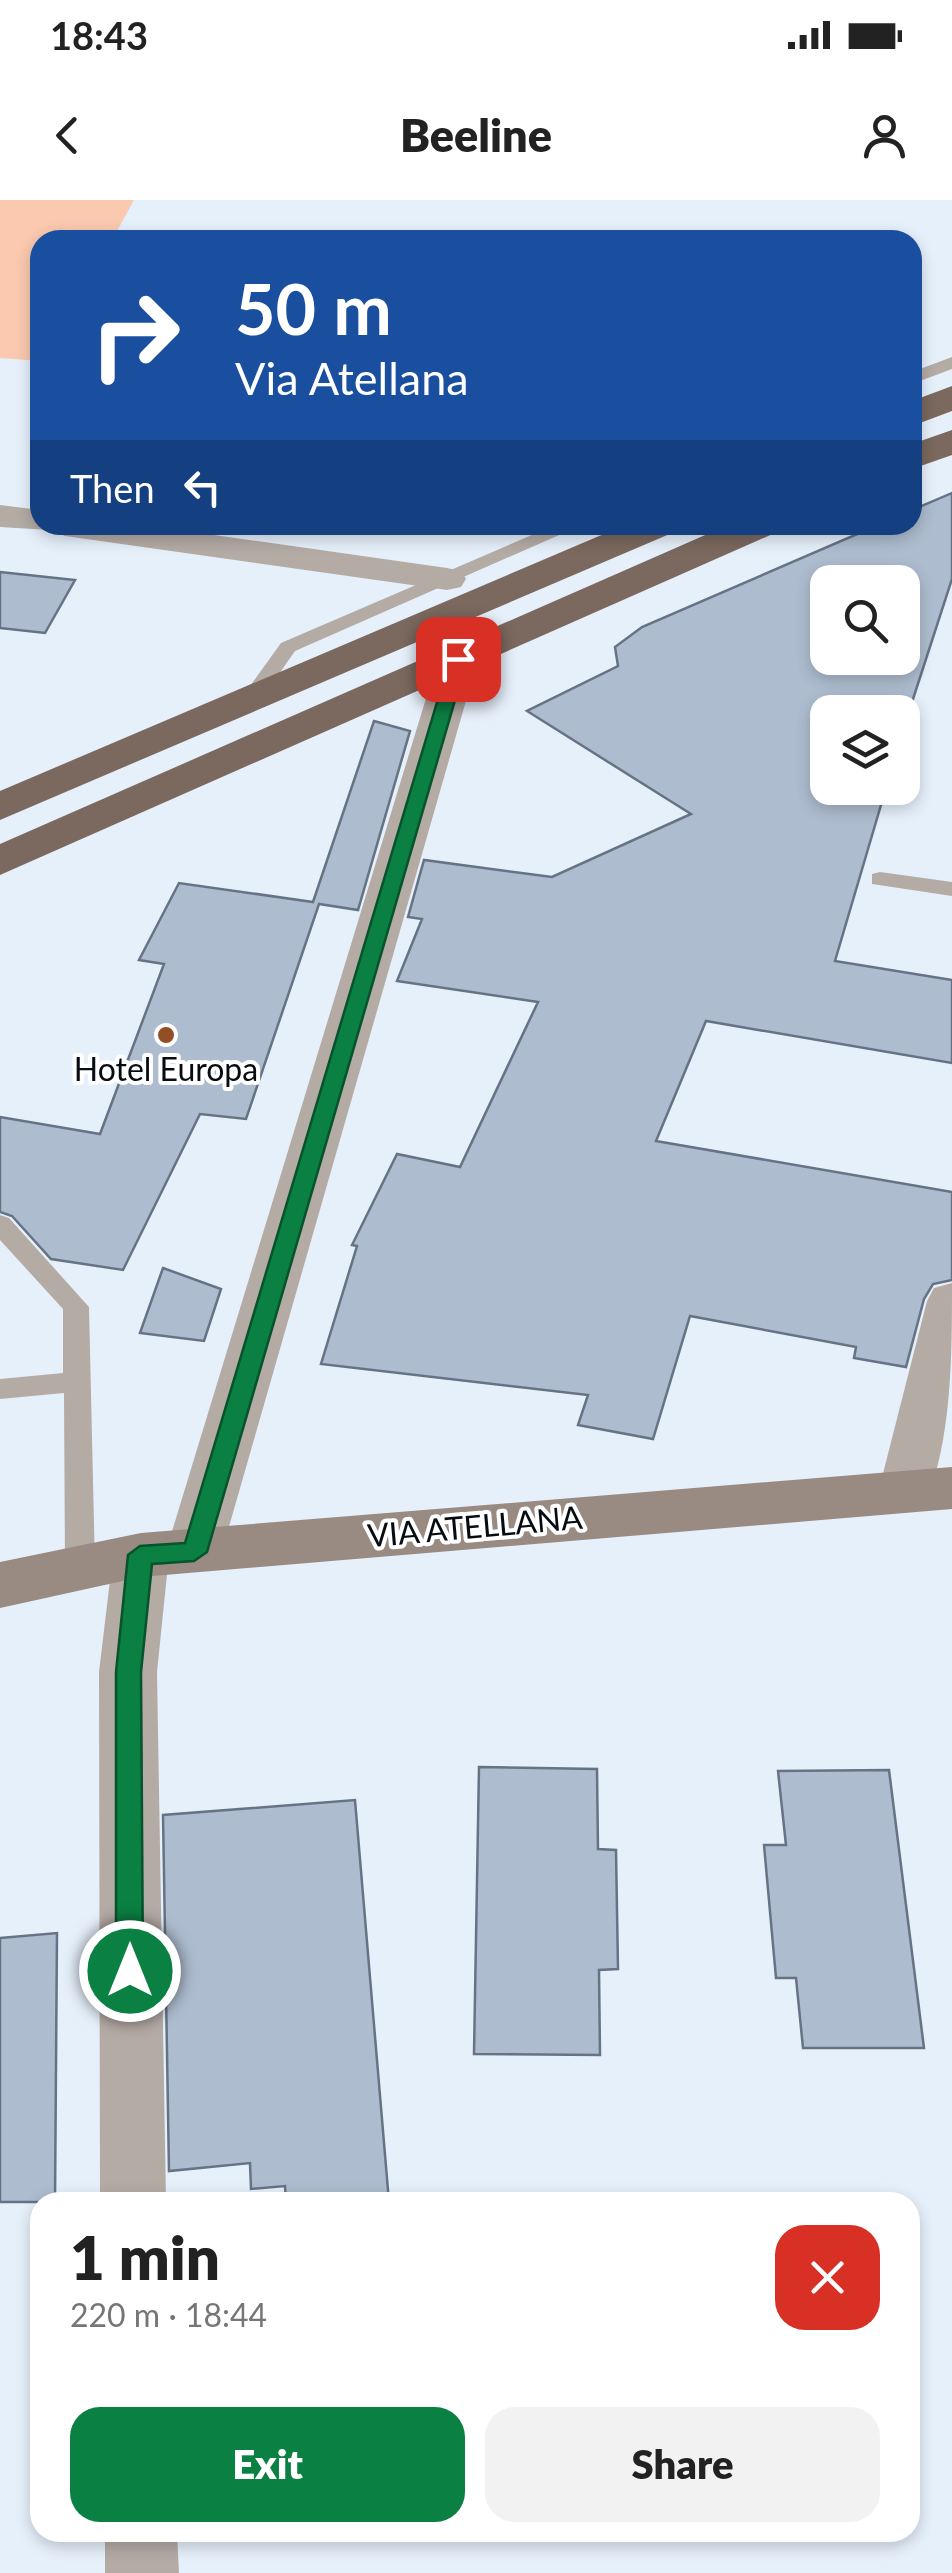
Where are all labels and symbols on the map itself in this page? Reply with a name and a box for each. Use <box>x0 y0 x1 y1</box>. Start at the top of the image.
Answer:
pin <box>416 617 501 702</box>
marker: Hotel Europa <box>155 1024 177 1046</box>
place label: Hotel Europa <box>74 1049 258 1088</box>
street label: VIA ATELLANA <box>366 1497 584 1554</box>
position arrow <box>78 1919 182 2023</box>

